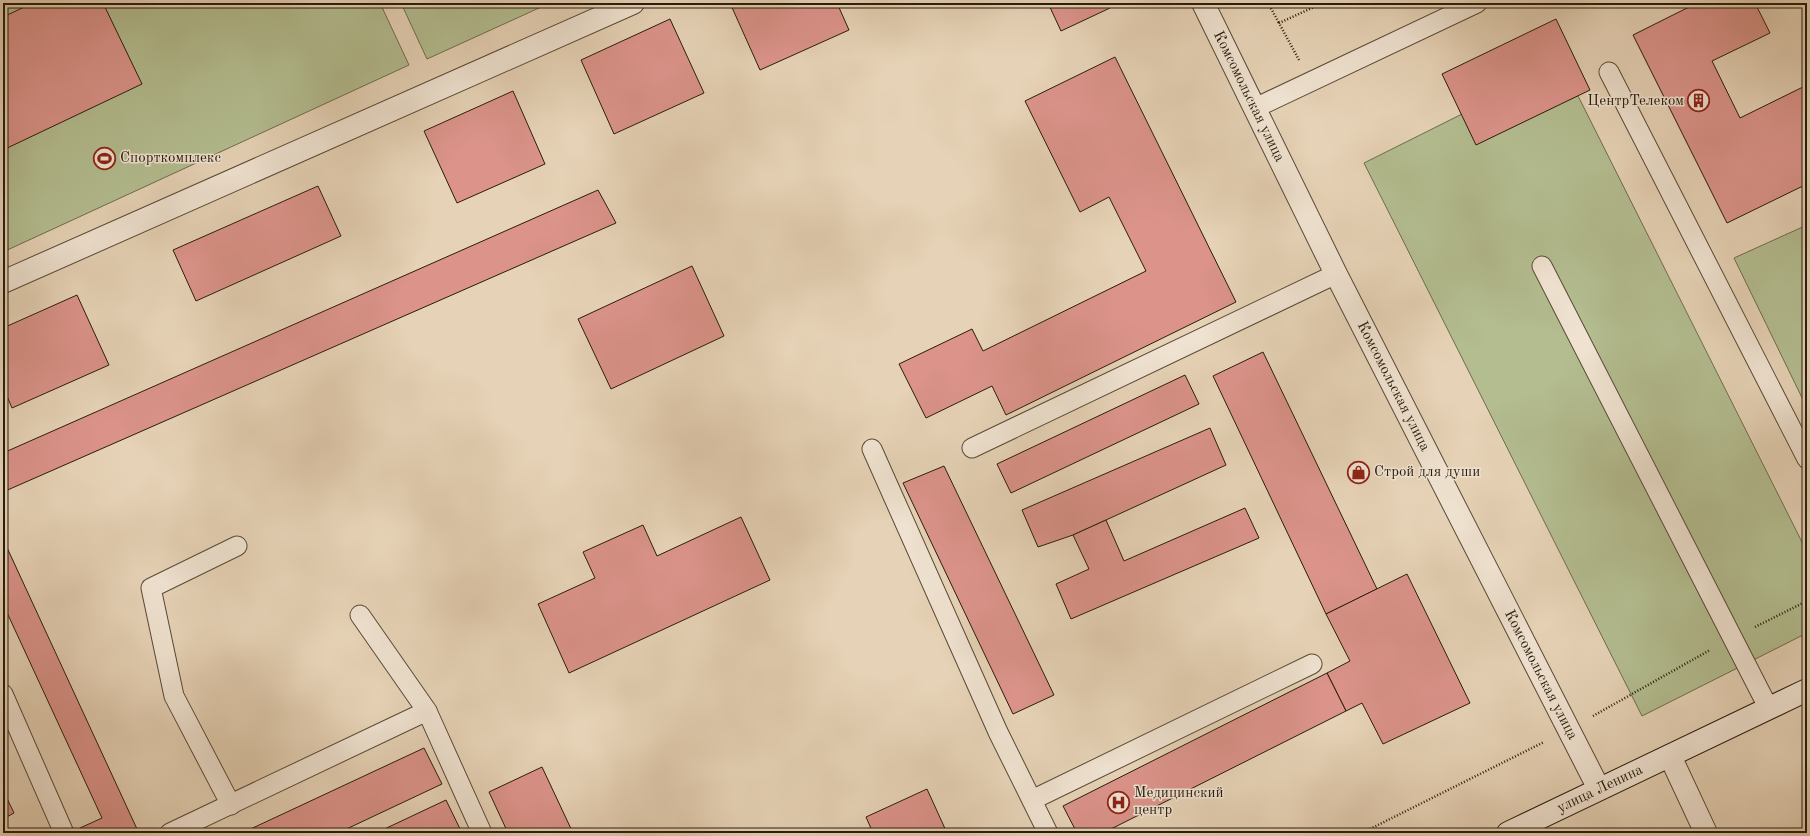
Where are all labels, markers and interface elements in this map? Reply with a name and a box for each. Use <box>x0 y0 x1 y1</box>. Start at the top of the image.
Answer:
street label: Комсомольская улица <box>1210 29 1287 165</box>
building icon: ЦентрТелеком <box>1686 88 1712 114</box>
place label: ЦентрТелеком <box>1587 94 1684 109</box>
sports icon: Спорткомплекс <box>92 145 118 171</box>
place label: Спорткомплекс <box>120 151 221 166</box>
street label: Комсомольская улица <box>1354 319 1433 454</box>
shop icon: Строй для души <box>1345 459 1371 485</box>
place label: Строй для души <box>1374 465 1480 480</box>
street label: Комсомольская улица <box>1501 608 1580 743</box>
street label: улица Ленина <box>1555 762 1646 816</box>
place label: Медицинский центр <box>1134 786 1224 818</box>
hospital icon: Медицинский центр <box>1105 789 1131 815</box>

